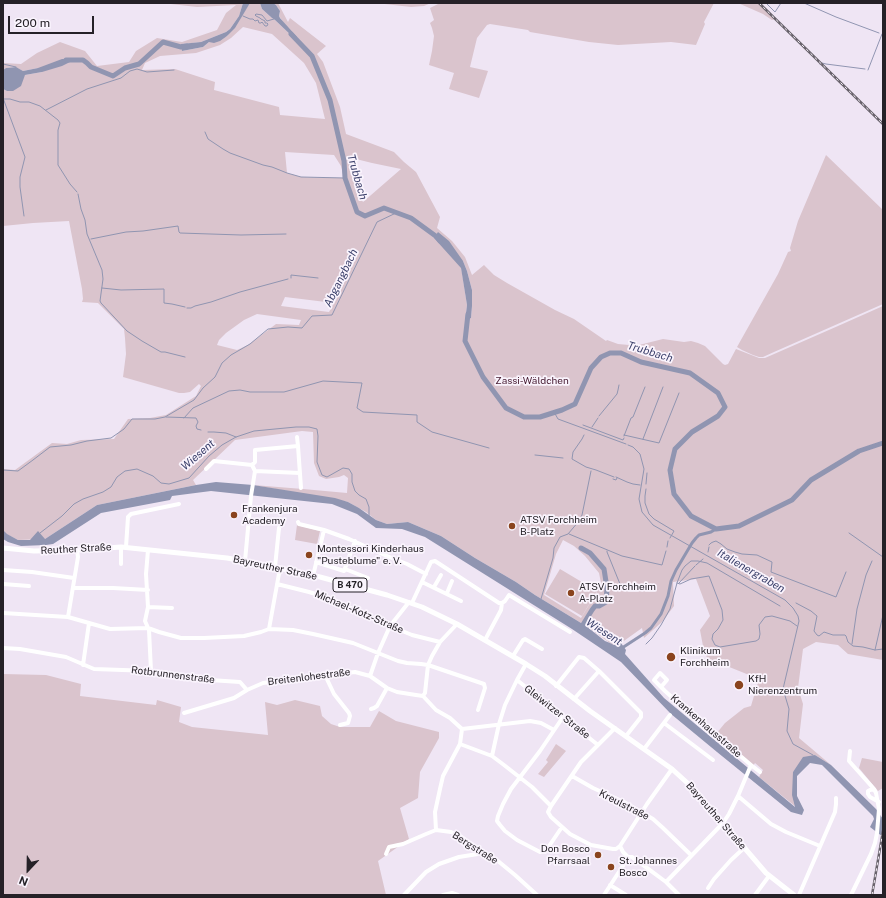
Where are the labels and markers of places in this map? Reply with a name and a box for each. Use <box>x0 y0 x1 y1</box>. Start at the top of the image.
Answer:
place label: Frankenjura Academy <box>242 503 298 526</box>
marker: Frankenjura Academy <box>229 510 239 520</box>
place label: ATSV Forchheim B-Platz <box>520 514 597 538</box>
marker: ATSV Forchheim B-Platz <box>507 521 517 531</box>
place label: Montessori Kinderhaus "Pusteblume" e. V. <box>317 543 424 566</box>
marker: Montessori Kinderhaus "Pusteblume" e. V. <box>304 550 314 560</box>
place label: ATSV Forchheim A-Platz <box>579 581 656 604</box>
marker: ATSV Forchheim A-Platz <box>566 588 576 598</box>
place label: Klinikum Forchheim <box>680 645 729 668</box>
marker: Klinikum Forchheim <box>665 651 677 663</box>
place label: KfH Nierenzentrum <box>748 673 817 696</box>
marker: KfH Nierenzentrum <box>733 679 745 691</box>
place label: Don Bosco Pfarrsaal <box>541 843 590 866</box>
marker: Don Bosco Pfarrsaal <box>593 850 603 860</box>
place label: St. Johannes Bosco <box>619 855 677 878</box>
marker: St. Johannes Bosco <box>606 862 616 872</box>

